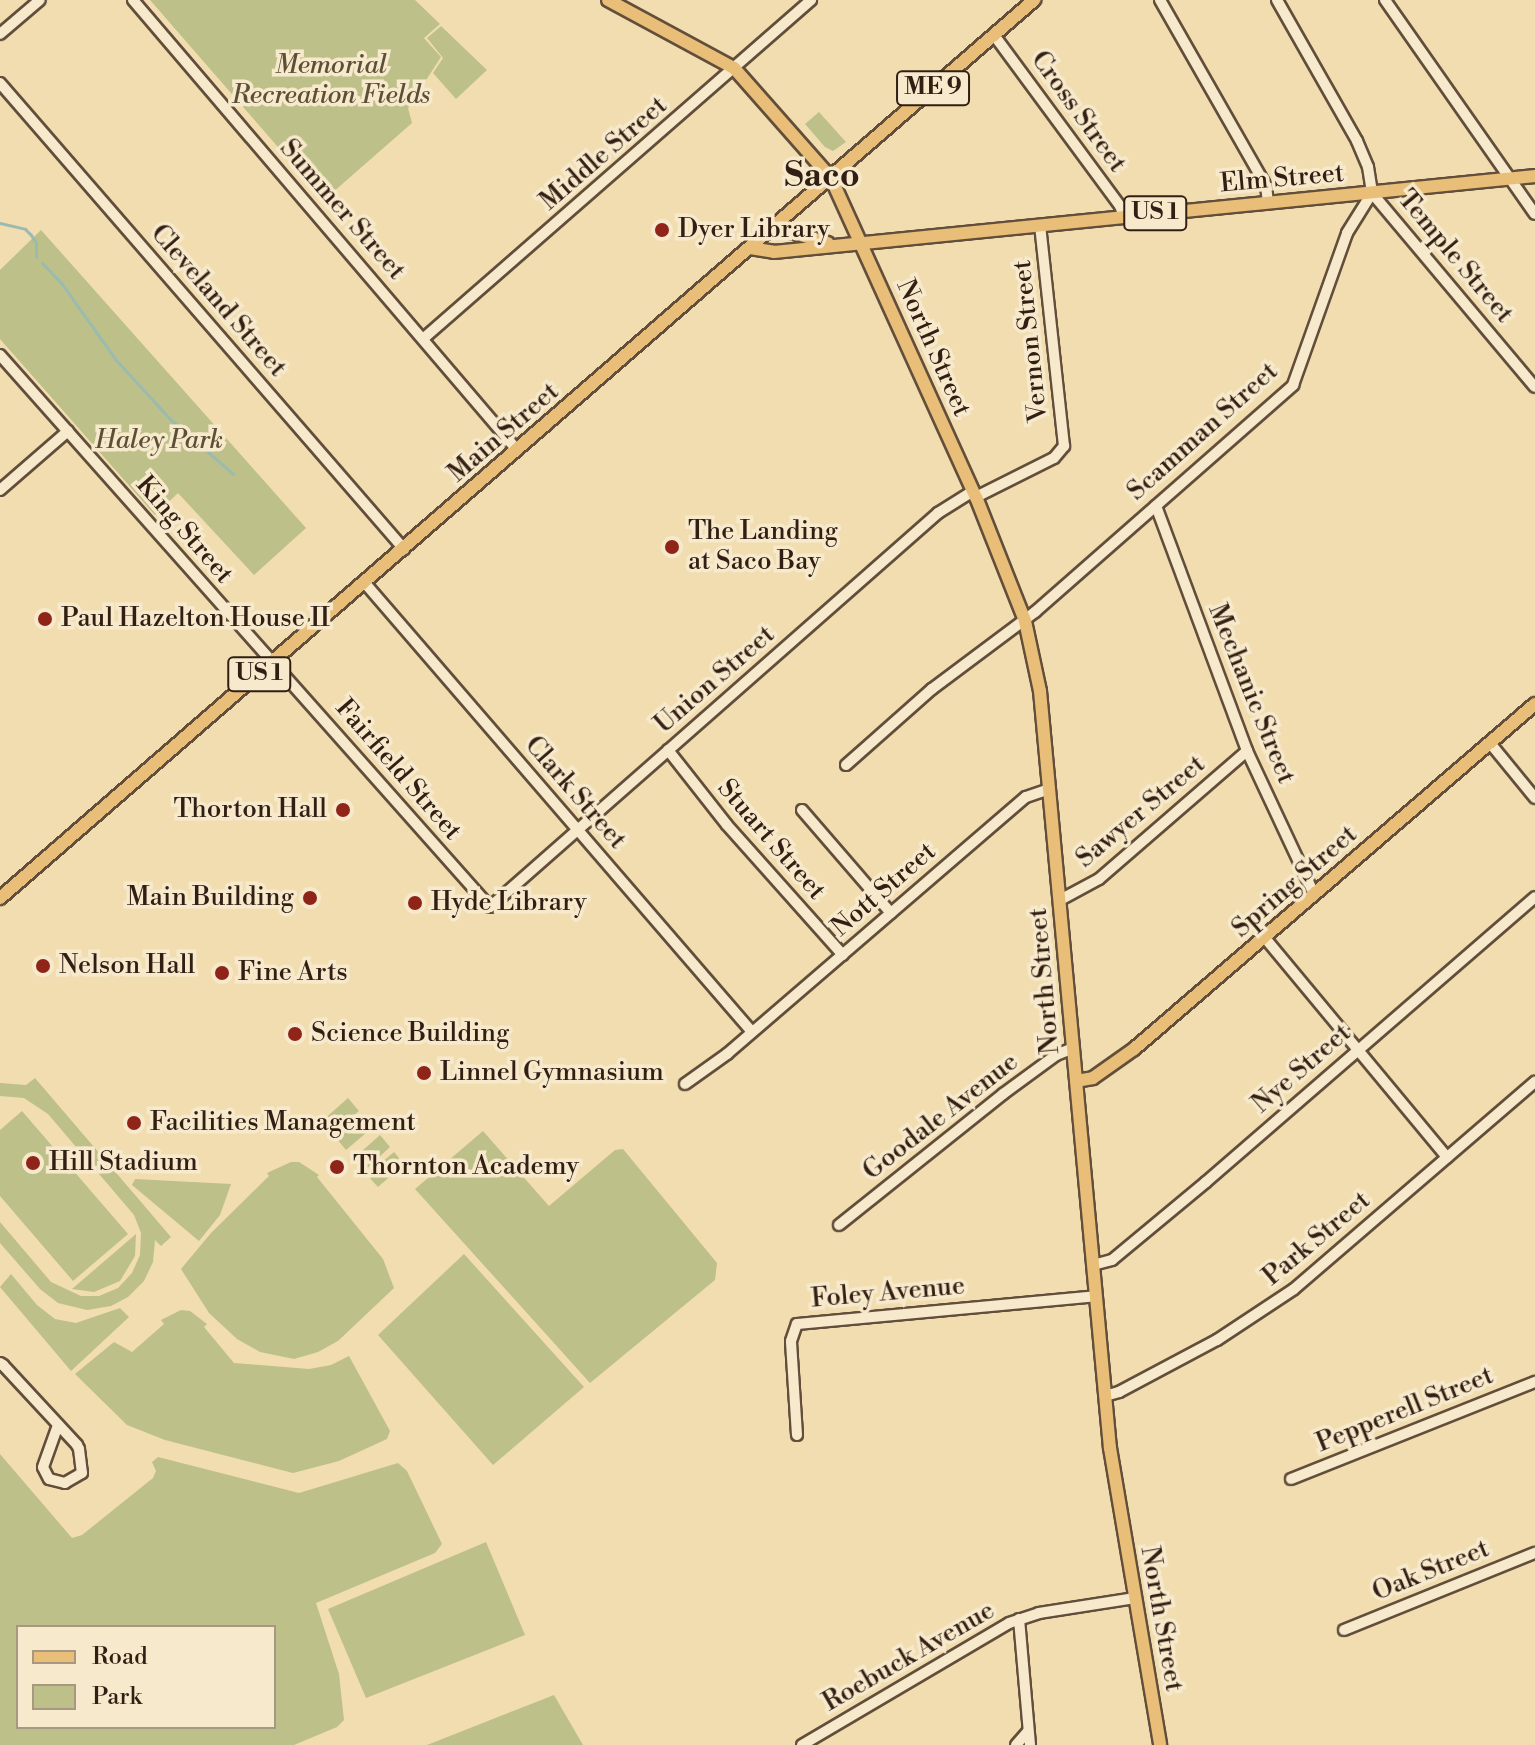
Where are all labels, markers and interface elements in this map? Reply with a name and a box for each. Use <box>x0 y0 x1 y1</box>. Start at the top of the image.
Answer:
street label: Cross Street <box>1024 45 1132 179</box>
park label: Memorial Recreation Fields <box>232 50 430 112</box>
road number: ME 9 <box>895 68 971 108</box>
street label: Middle Street <box>534 90 674 218</box>
street label: Summer Street <box>273 133 411 287</box>
district label: Saco <box>784 157 860 197</box>
street label: Elm Street <box>1219 158 1345 200</box>
street label: Temple Street <box>1390 184 1520 330</box>
road number: US 1 <box>1123 193 1187 233</box>
place label: Dyer Library <box>678 214 830 246</box>
street label: Cleveland Street <box>143 219 293 383</box>
marker: Dyer Library <box>653 221 671 239</box>
street label: Vernon Street <box>1007 258 1055 424</box>
street label: North Street <box>889 275 977 421</box>
street label: Scamman Street <box>1121 356 1285 508</box>
street label: Main Street <box>442 377 566 489</box>
park label: Haley Park <box>95 425 223 457</box>
street label: King Street <box>129 470 239 590</box>
place label: The Landing at Saco Bay <box>688 516 838 578</box>
marker: The Landing at Saco Bay <box>663 538 681 556</box>
street label: Mechanic Street <box>1201 600 1301 788</box>
place label: Paul Hazelton House II <box>61 603 330 635</box>
marker: Paul Hazelton House II <box>36 610 54 628</box>
street label: Union Street <box>649 619 781 741</box>
road number: US 1 <box>227 654 291 694</box>
street label: Fairfield Street <box>328 693 468 847</box>
street label: Clark Street <box>518 730 632 856</box>
street label: Sawyer Street <box>1070 749 1212 875</box>
street label: Stuart Street <box>710 773 832 907</box>
place label: Thorton Hall <box>173 794 327 826</box>
marker: Thorton Hall <box>334 801 352 819</box>
street label: Spring Street <box>1226 819 1364 945</box>
street label: Nott Street <box>826 836 942 944</box>
place label: Main Building <box>127 882 294 914</box>
place label: Hyde Library <box>431 887 587 919</box>
marker: Main Building <box>301 889 319 907</box>
marker: Hyde Library <box>406 894 424 912</box>
street label: North Street <box>1023 907 1067 1055</box>
place label: Nelson Hall <box>59 950 195 982</box>
marker: Nelson Hall <box>34 957 52 975</box>
place label: Fine Arts <box>238 957 348 989</box>
marker: Fine Arts <box>213 964 231 982</box>
place label: Science Building <box>311 1018 510 1050</box>
street label: Nye Street <box>1246 1018 1358 1120</box>
marker: Science Building <box>286 1025 304 1043</box>
street label: Goodale Avenue <box>857 1047 1025 1187</box>
place label: Linnel Gymnasium <box>440 1057 664 1089</box>
marker: Linnel Gymnasium <box>415 1064 433 1082</box>
place label: Facilities Management <box>150 1107 416 1139</box>
marker: Facilities Management <box>125 1114 143 1132</box>
place label: Hill Stadium <box>49 1147 198 1179</box>
place label: Thornton Academy <box>353 1151 579 1183</box>
marker: Hill Stadium <box>24 1154 42 1172</box>
marker: Thornton Academy <box>328 1158 346 1176</box>
street label: Park Street <box>1257 1185 1377 1293</box>
street label: Foley Avenue <box>810 1271 966 1315</box>
street label: Pepperell Street <box>1312 1360 1498 1460</box>
street label: Oak Street <box>1368 1533 1494 1609</box>
street label: North Street <box>1133 1544 1189 1694</box>
street label: Roebuck Avenue <box>818 1595 1000 1719</box>
legend <box>16 1625 276 1729</box>
text: Road <box>92 1642 148 1672</box>
text: Park <box>92 1682 142 1712</box>

